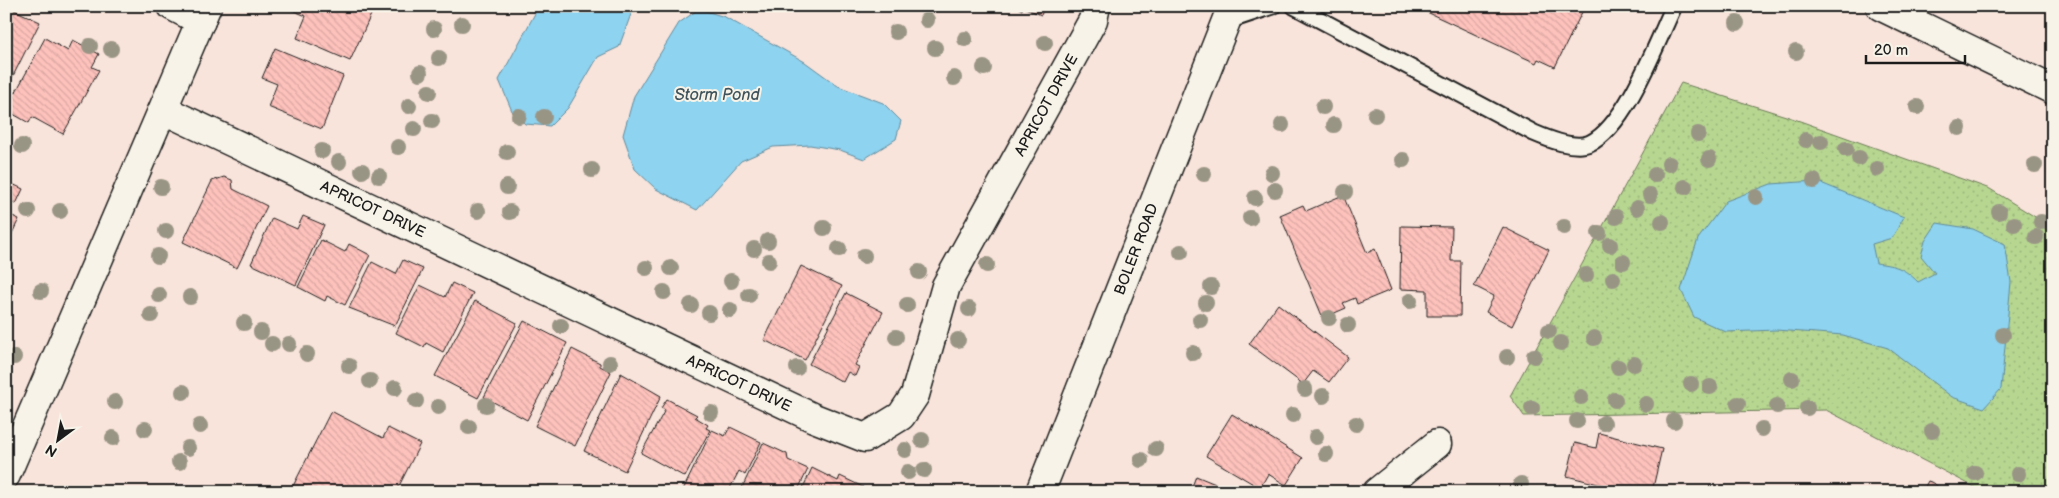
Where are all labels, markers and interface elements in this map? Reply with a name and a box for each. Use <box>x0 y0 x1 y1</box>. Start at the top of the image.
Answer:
scale bar <box>1866 32 1965 64</box>
text: 20 m <box>1874 41 1908 60</box>
street label: APRICOT DRIVE <box>1011 51 1082 160</box>
water label: Storm Pond <box>674 86 760 105</box>
street label: APRICOT DRIVE <box>317 177 428 242</box>
street label: BOLER ROAD <box>1110 201 1163 298</box>
street label: APRICOT DRIVE <box>683 351 794 416</box>
north arrow <box>32 416 82 466</box>
text: N <box>42 441 60 461</box>

